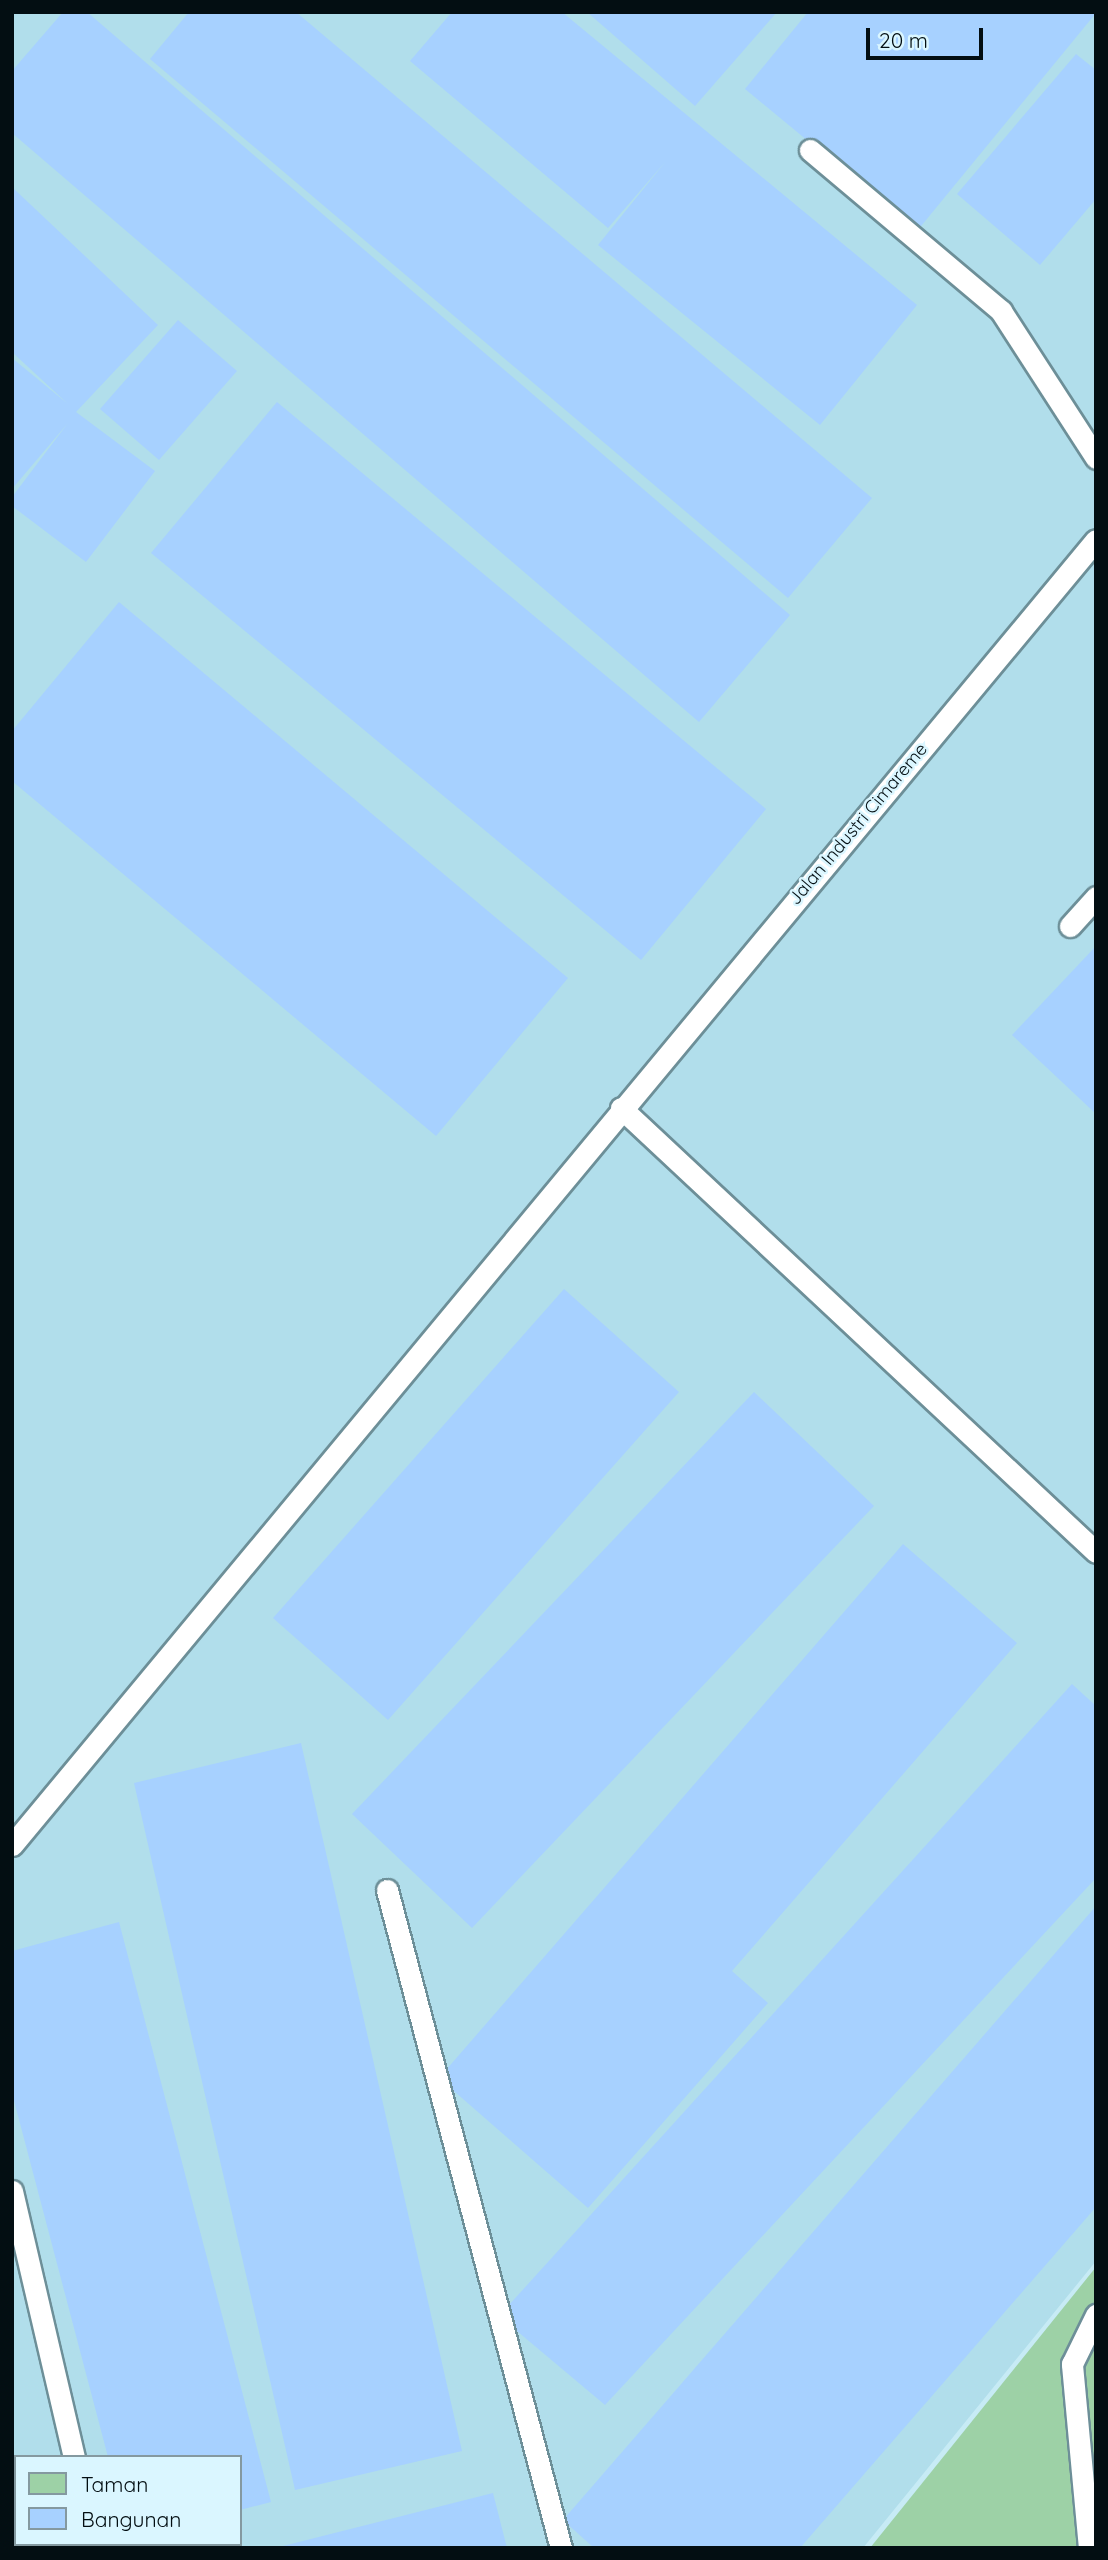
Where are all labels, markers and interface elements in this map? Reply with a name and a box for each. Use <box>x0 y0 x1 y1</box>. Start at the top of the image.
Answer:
scale bar <box>870 14 987 58</box>
text: 20 m <box>879 27 928 53</box>
street label: Jalan Industri Cimareme <box>784 739 932 909</box>
legend <box>14 2455 242 2546</box>
text: Taman <box>81 2471 148 2497</box>
text: Bangunan <box>81 2506 181 2532</box>

